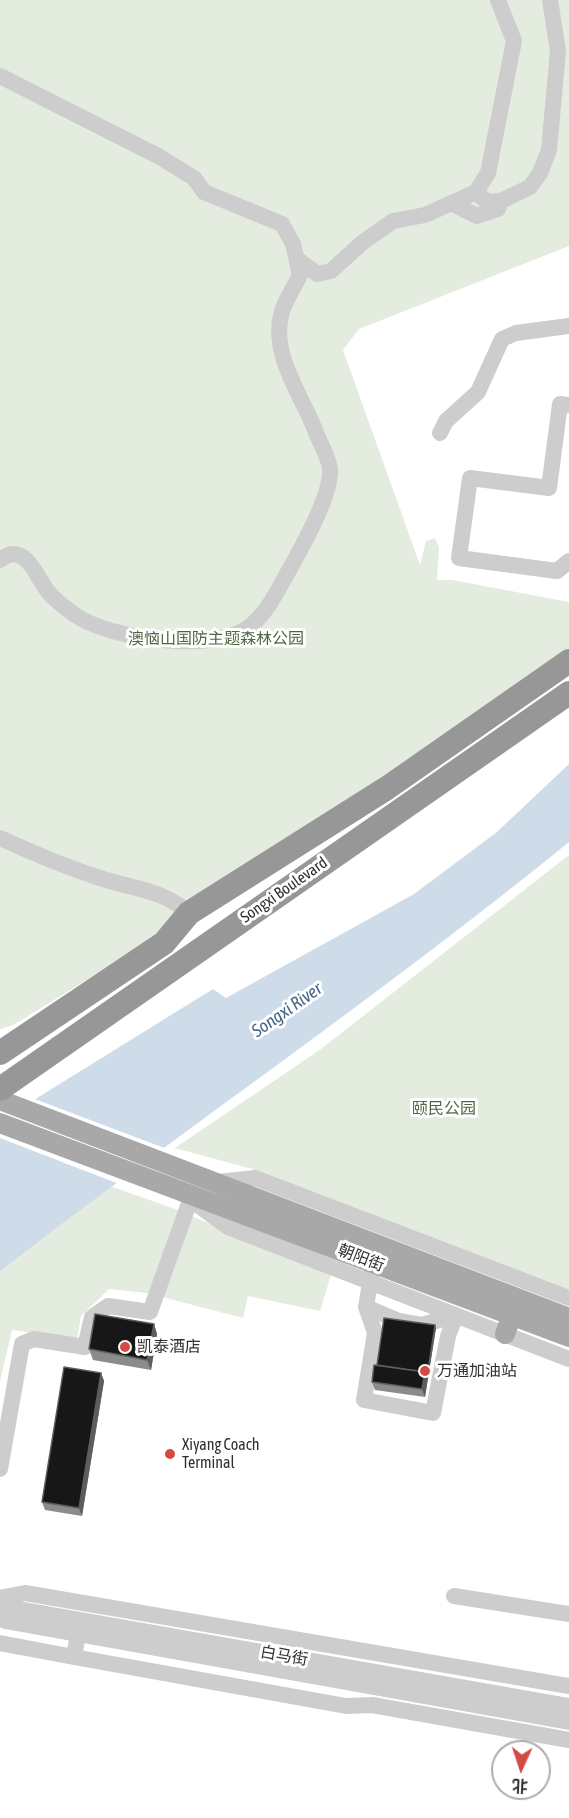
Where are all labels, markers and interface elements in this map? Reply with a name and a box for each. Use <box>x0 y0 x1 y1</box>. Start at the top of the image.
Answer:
park label: 澳恼山国防主题森林公园 <box>128 629 304 649</box>
street label: Songxi Boulevard <box>237 853 331 927</box>
water label: Songxi River <box>248 978 326 1042</box>
park label: 颐民公园 <box>412 1099 476 1119</box>
street label: 朝阳街 <box>335 1240 387 1276</box>
place label: 凯泰酒店 <box>137 1337 201 1357</box>
marker: 凯泰酒店 <box>118 1340 132 1354</box>
place label: 万通加油站 <box>437 1361 517 1381</box>
marker: 万通加油站 <box>418 1364 432 1378</box>
place label: Xiyang Coach Terminal <box>182 1435 259 1473</box>
marker: Xiyang Coach Terminal <box>163 1447 177 1461</box>
street label: 白马街 <box>259 1642 309 1670</box>
north arrow <box>491 1740 551 1800</box>
text: 北 <box>512 1777 529 1795</box>

